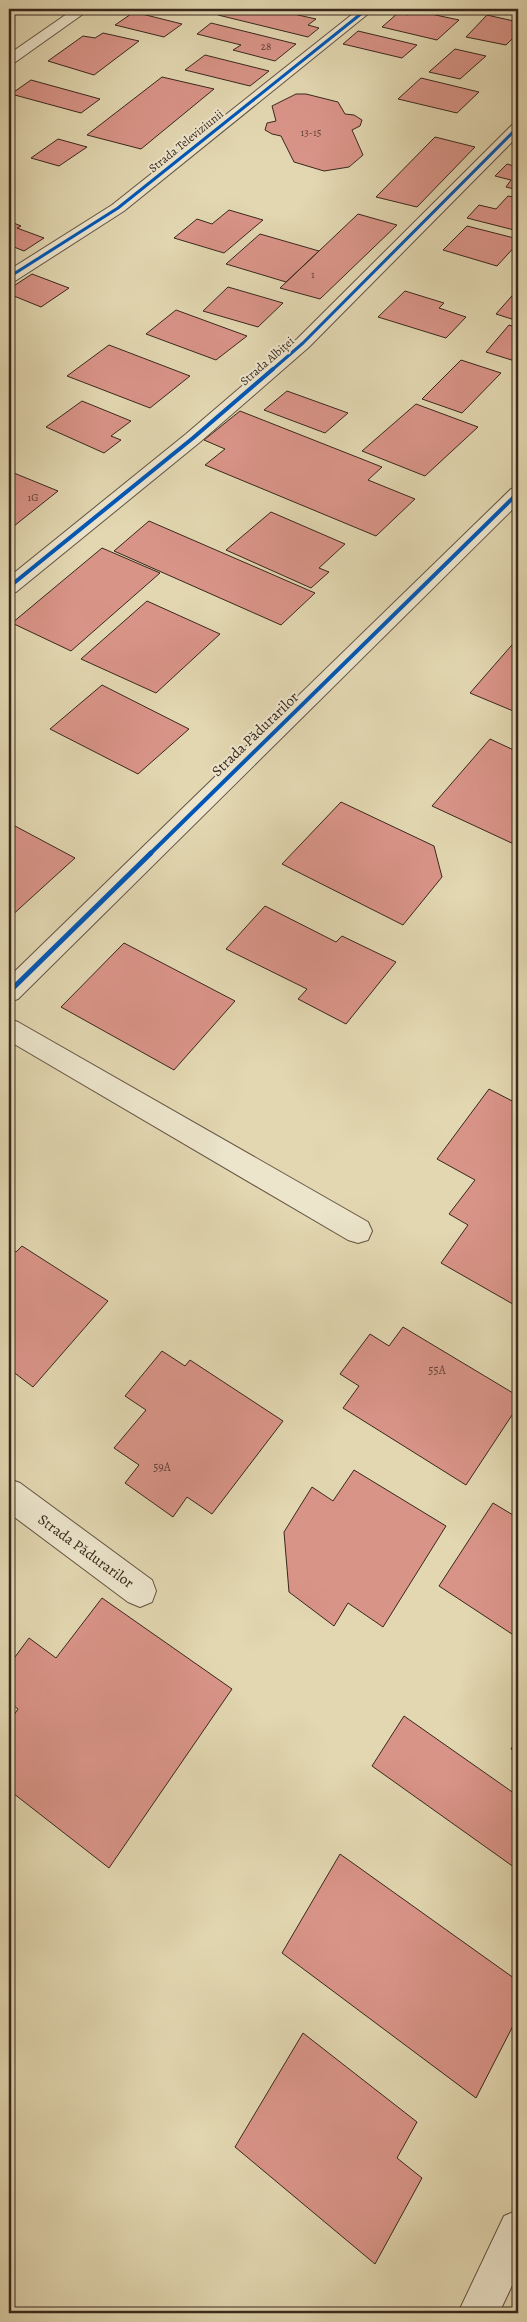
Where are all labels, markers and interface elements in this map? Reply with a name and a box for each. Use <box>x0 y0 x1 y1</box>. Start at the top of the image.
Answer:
house number: 28 <box>261 39 271 54</box>
street label: Strada Televiziunii <box>145 106 227 176</box>
house number: 13-15 <box>300 125 322 140</box>
house number: 1 <box>311 267 315 282</box>
street label: Strada Albiței <box>237 333 297 389</box>
house number: 1G <box>27 490 39 505</box>
street label: Strada Pădurarilor <box>207 687 303 781</box>
house number: 55A <box>428 1362 447 1378</box>
house number: 59A <box>153 1459 172 1475</box>
street label: Strada Pădurarilor <box>34 1509 138 1593</box>

